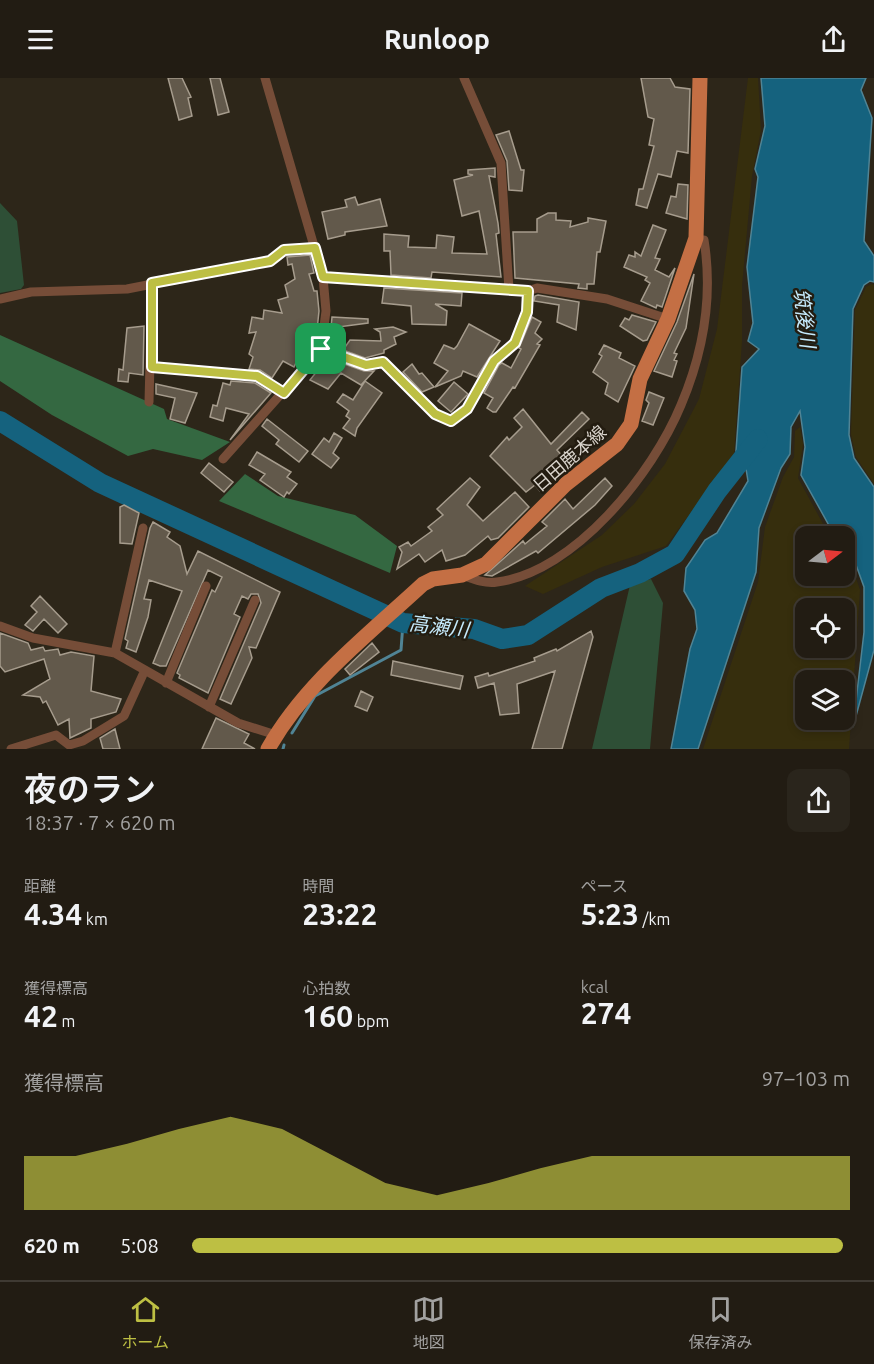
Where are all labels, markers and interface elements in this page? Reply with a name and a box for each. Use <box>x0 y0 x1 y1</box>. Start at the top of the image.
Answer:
icon: menu <box>24 23 57 56</box>
icon: share <box>817 23 850 56</box>
text: Runloop <box>384 24 490 54</box>
water label: 筑後川 <box>790 287 820 351</box>
pin <box>295 323 346 374</box>
icon: arrive <box>304 332 337 365</box>
street label: 日田鹿本線 <box>528 421 610 495</box>
north arrow <box>795 526 855 586</box>
map controls <box>795 526 855 730</box>
button: locate <box>795 598 855 658</box>
water label: 高瀬川 <box>408 611 472 641</box>
button: layers <box>795 670 855 730</box>
button: share <box>787 769 850 832</box>
text: 夜のラン <box>24 770 156 807</box>
text: 18:37 · 7 × 620 m <box>24 811 176 834</box>
text: 距離 <box>24 877 56 895</box>
text: 時間 <box>302 877 334 895</box>
text: ペース <box>581 877 628 895</box>
text: 4.34 <box>24 897 82 931</box>
text: 23:22 <box>302 897 377 931</box>
text: 5:23 <box>581 897 639 931</box>
text: km <box>82 910 108 928</box>
text: /km <box>639 910 670 928</box>
text: kcal <box>581 978 608 996</box>
text: 獲得標高 <box>24 979 88 997</box>
text: 心拍数 <box>302 979 350 997</box>
text: 274 <box>581 996 631 1030</box>
text: 42 <box>24 999 58 1033</box>
text: 160 <box>302 999 353 1033</box>
text: m <box>58 1012 75 1030</box>
text: bpm <box>353 1012 389 1030</box>
text: 97–103 m <box>762 1067 850 1090</box>
text: 獲得標高 <box>24 1071 104 1094</box>
text: 620 m <box>24 1234 80 1257</box>
text: 5:08 <box>120 1234 159 1257</box>
tab: ホーム <box>122 1293 169 1353</box>
tab: 地図 <box>412 1293 445 1353</box>
tab: 保存済み <box>688 1293 752 1353</box>

